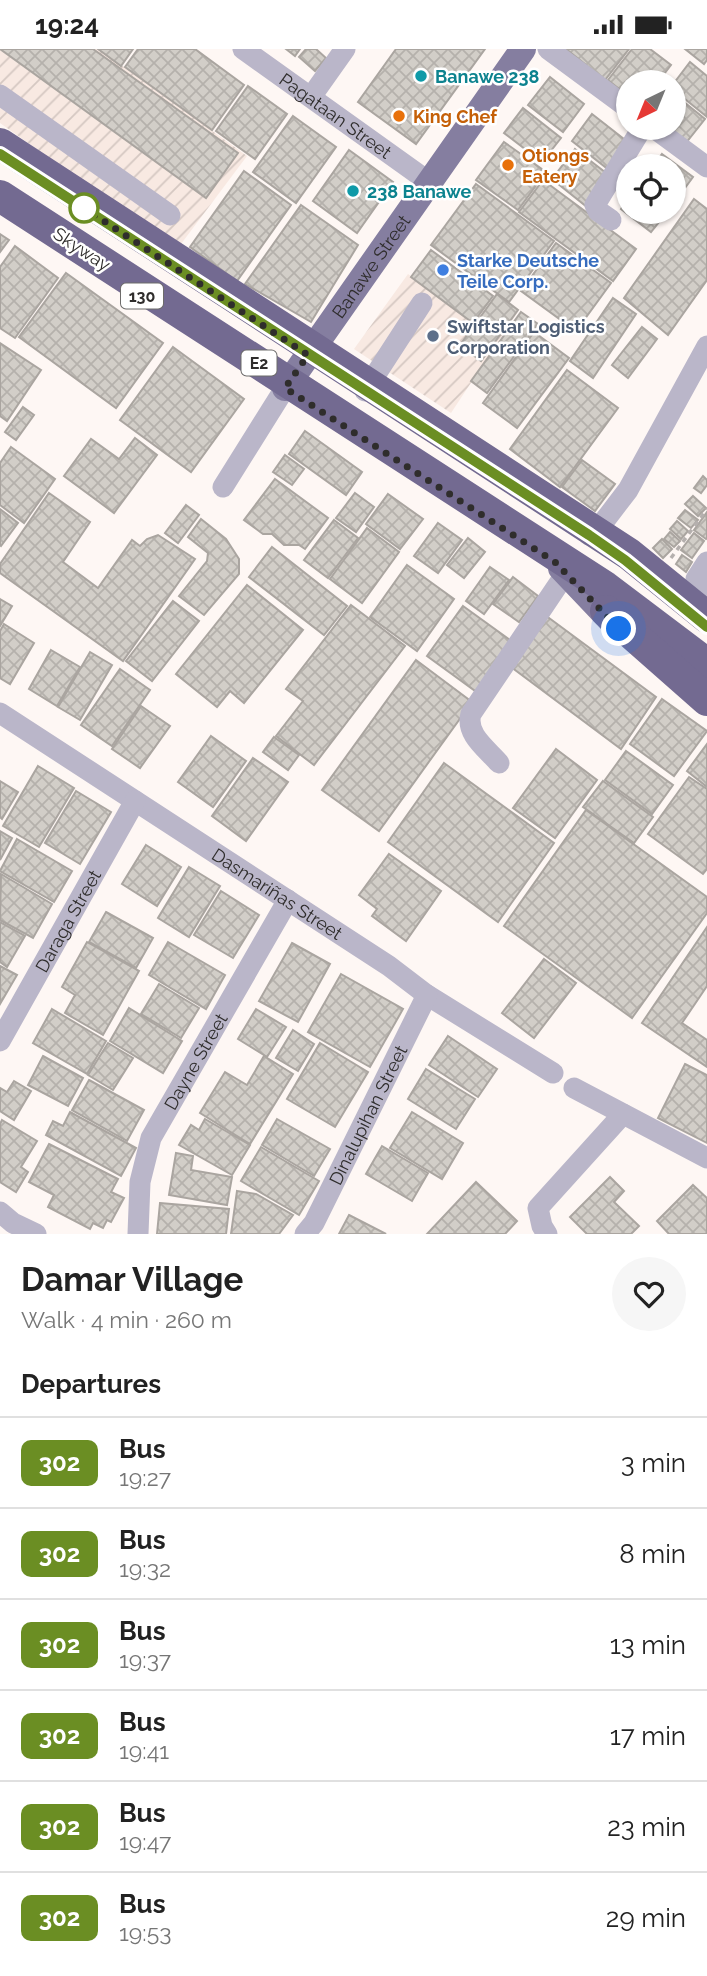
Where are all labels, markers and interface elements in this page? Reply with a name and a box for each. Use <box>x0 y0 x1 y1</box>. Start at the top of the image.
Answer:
text: 19:24 <box>35 10 99 40</box>
place label: Banawe 238 <box>435 66 539 87</box>
street label: Pagataan Street <box>276 68 396 162</box>
marker: Banawe 238 <box>413 68 429 84</box>
north arrow <box>616 70 686 140</box>
map controls <box>616 70 686 224</box>
place label: King Chef <box>413 106 498 127</box>
marker: King Chef <box>391 108 407 124</box>
place label: Otiongs Eatery <box>522 145 589 187</box>
button: locate <box>616 154 686 224</box>
marker: Otiongs Eatery <box>500 157 516 173</box>
place label: 238 Banawe <box>367 181 472 202</box>
marker: 238 Banawe <box>345 183 361 199</box>
unlabelled marker <box>69 193 99 223</box>
street label: Banawe Street <box>327 210 414 322</box>
street label: Skyway <box>49 223 115 275</box>
place label: Starke Deutsche Teile Corp. <box>457 250 599 292</box>
marker: Starke Deutsche Teile Corp. <box>435 262 451 278</box>
road number: 130 <box>121 283 163 309</box>
place label: Swiftstar Logistics Corporation <box>447 316 605 358</box>
marker: Swiftstar Logistics Corporation <box>425 328 441 344</box>
road number: E2 <box>242 351 276 375</box>
your location <box>601 611 636 646</box>
street label: Dasmariñas Street <box>208 843 347 944</box>
street label: Daraga Street <box>31 866 105 976</box>
street label: Dayne Street <box>159 1009 231 1113</box>
street label: Dinalupihan Street <box>324 1042 411 1188</box>
button: heart <box>612 1257 686 1331</box>
text: Damar Village <box>21 1260 243 1299</box>
text: Walk · 4 min · 260 m <box>21 1306 232 1333</box>
text: Departures <box>21 1369 161 1399</box>
text: Bus <box>119 1434 166 1464</box>
text: 302 <box>39 1448 80 1477</box>
text: 3 min <box>621 1448 686 1478</box>
text: 19:27 <box>119 1464 171 1491</box>
text: Bus <box>119 1525 166 1555</box>
text: 302 <box>39 1539 80 1568</box>
text: 8 min <box>619 1539 686 1569</box>
text: 19:32 <box>119 1555 171 1582</box>
text: Bus <box>119 1616 166 1646</box>
text: 302 <box>39 1630 80 1659</box>
text: 13 min <box>610 1630 686 1660</box>
text: 19:37 <box>119 1646 171 1673</box>
text: Bus <box>119 1707 166 1737</box>
text: 302 <box>39 1721 80 1750</box>
text: 17 min <box>610 1721 686 1751</box>
text: 19:41 <box>119 1737 169 1764</box>
text: Bus <box>119 1798 166 1828</box>
text: 302 <box>39 1812 80 1841</box>
text: 23 min <box>607 1812 686 1842</box>
text: 19:47 <box>119 1828 171 1855</box>
text: Bus <box>119 1889 166 1919</box>
text: 302 <box>39 1903 80 1932</box>
text: 29 min <box>606 1903 686 1933</box>
text: 19:53 <box>119 1919 171 1946</box>

